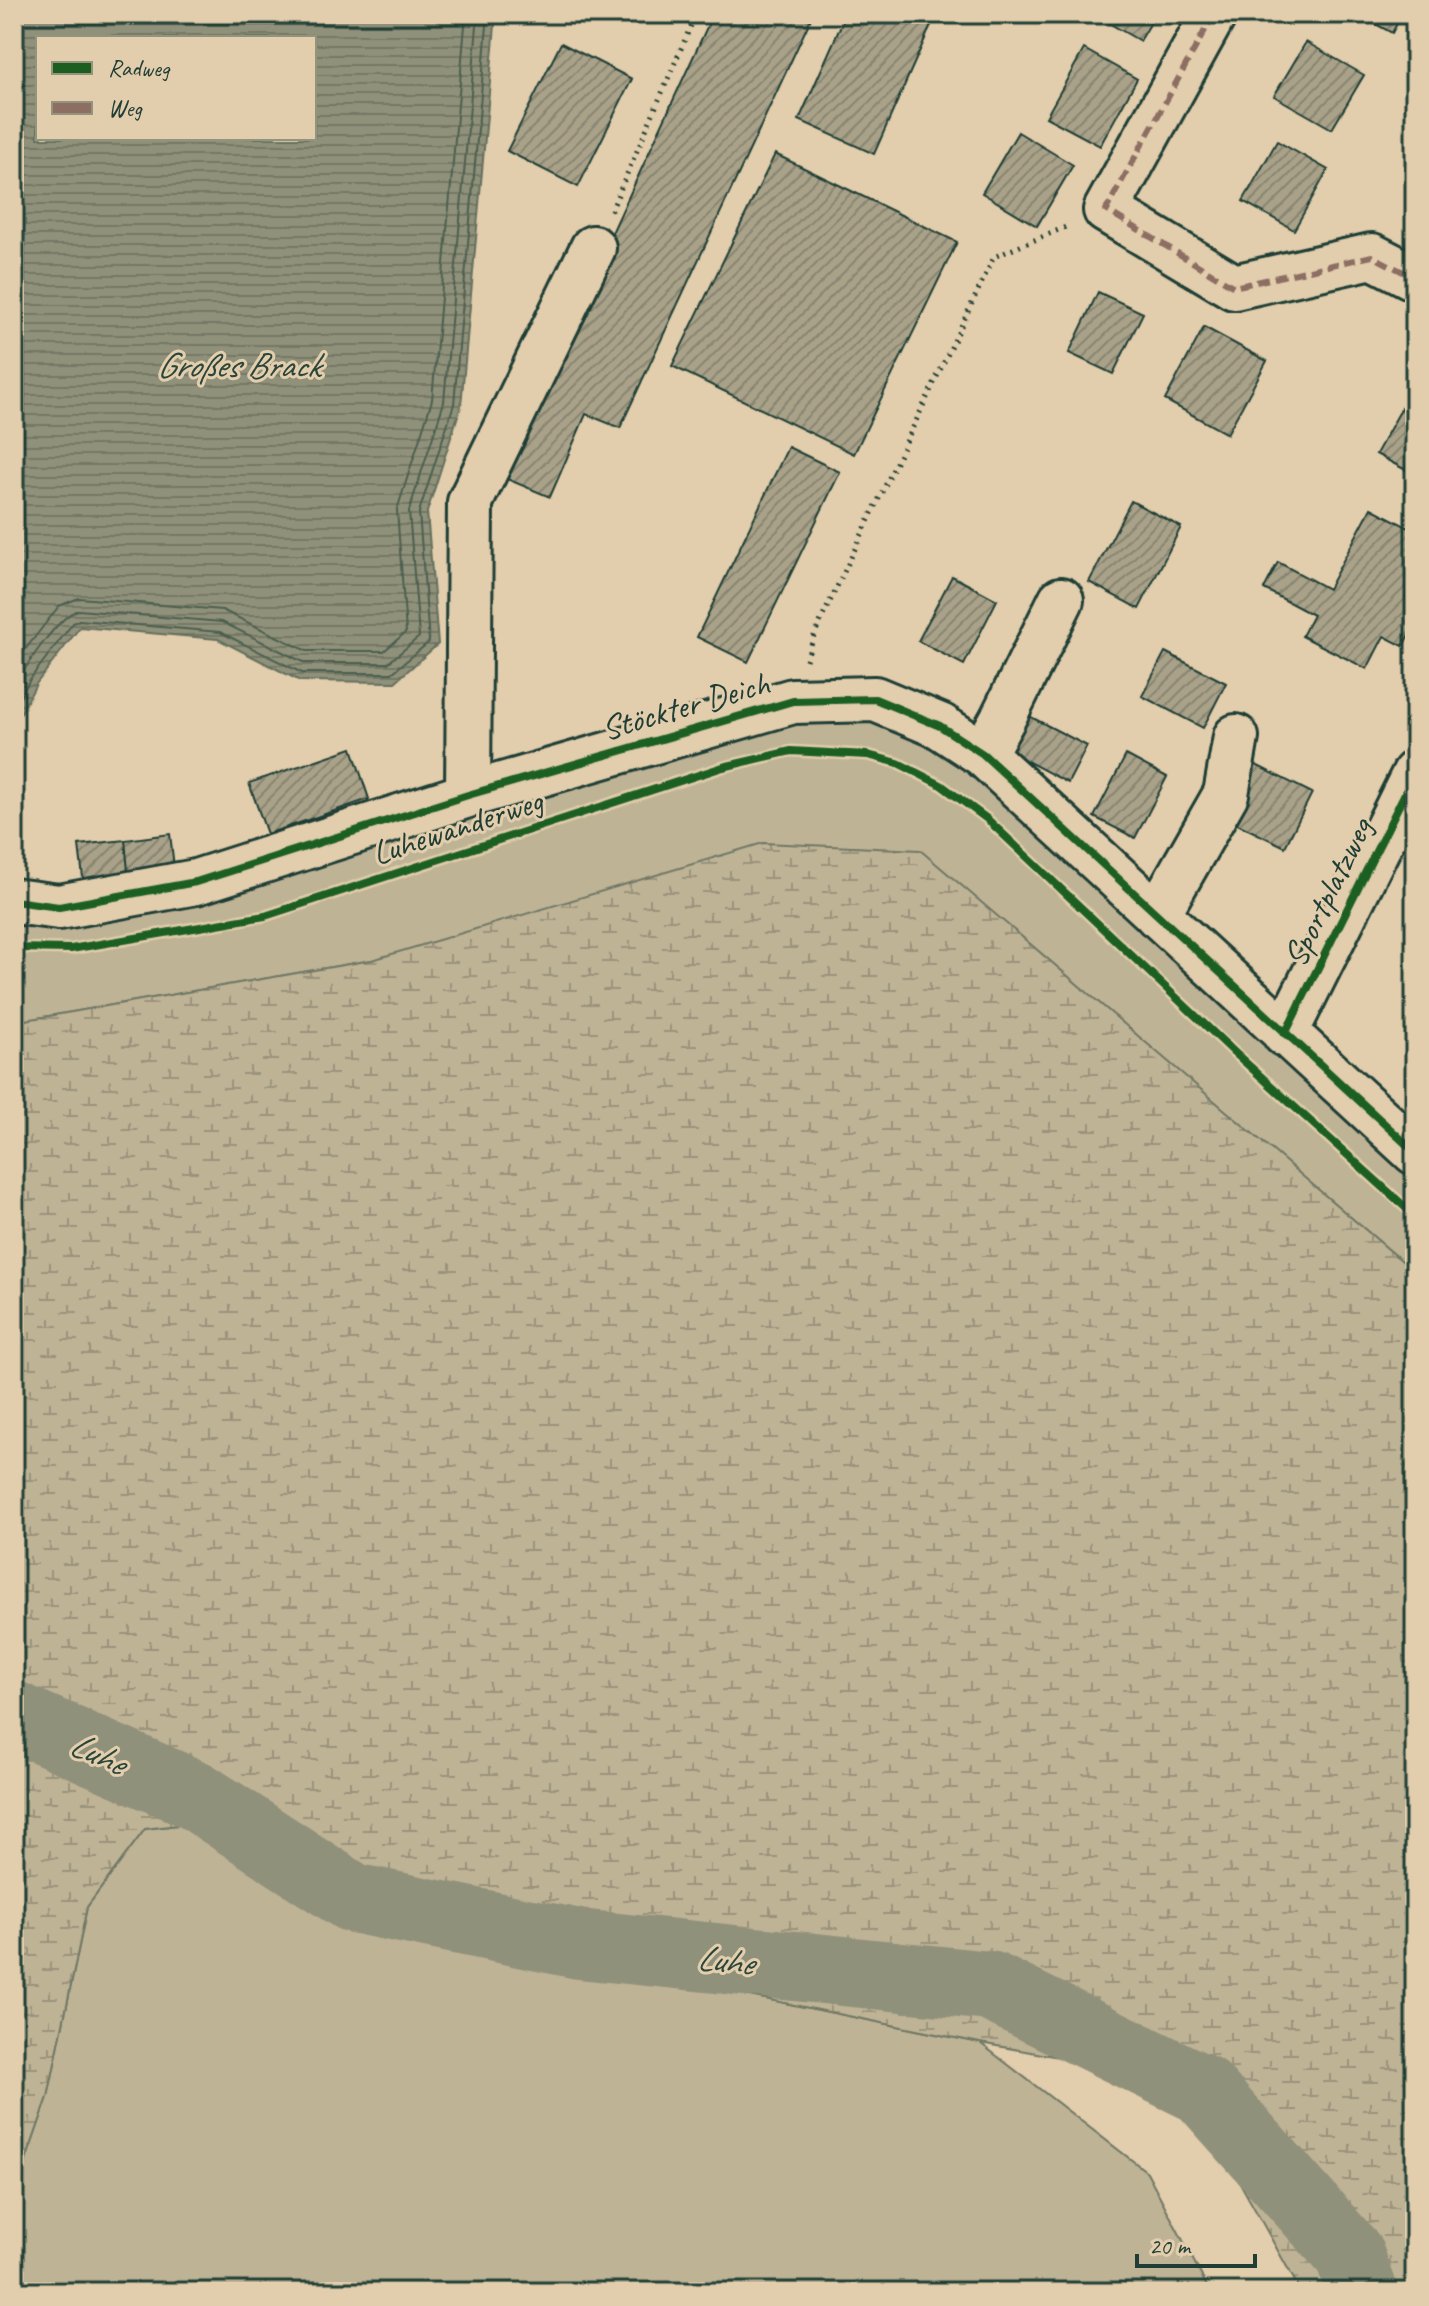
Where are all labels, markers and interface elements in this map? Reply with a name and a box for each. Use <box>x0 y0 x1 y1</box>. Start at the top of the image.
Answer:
legend <box>36 36 316 140</box>
text: Radweg <box>108 53 171 83</box>
text: Weg <box>108 93 143 123</box>
water label: Großes Brack <box>157 342 325 388</box>
street label: Stöckter Deich <box>596 661 774 750</box>
street label: Luhewanderweg <box>366 778 550 874</box>
street label: Sportplatzweg <box>1273 809 1383 973</box>
water label: Luhe <box>63 1721 137 1787</box>
water label: Luhe <box>695 1934 760 1986</box>
scale bar <box>1137 2218 1255 2268</box>
text: 20 m <box>1149 2231 1192 2261</box>

